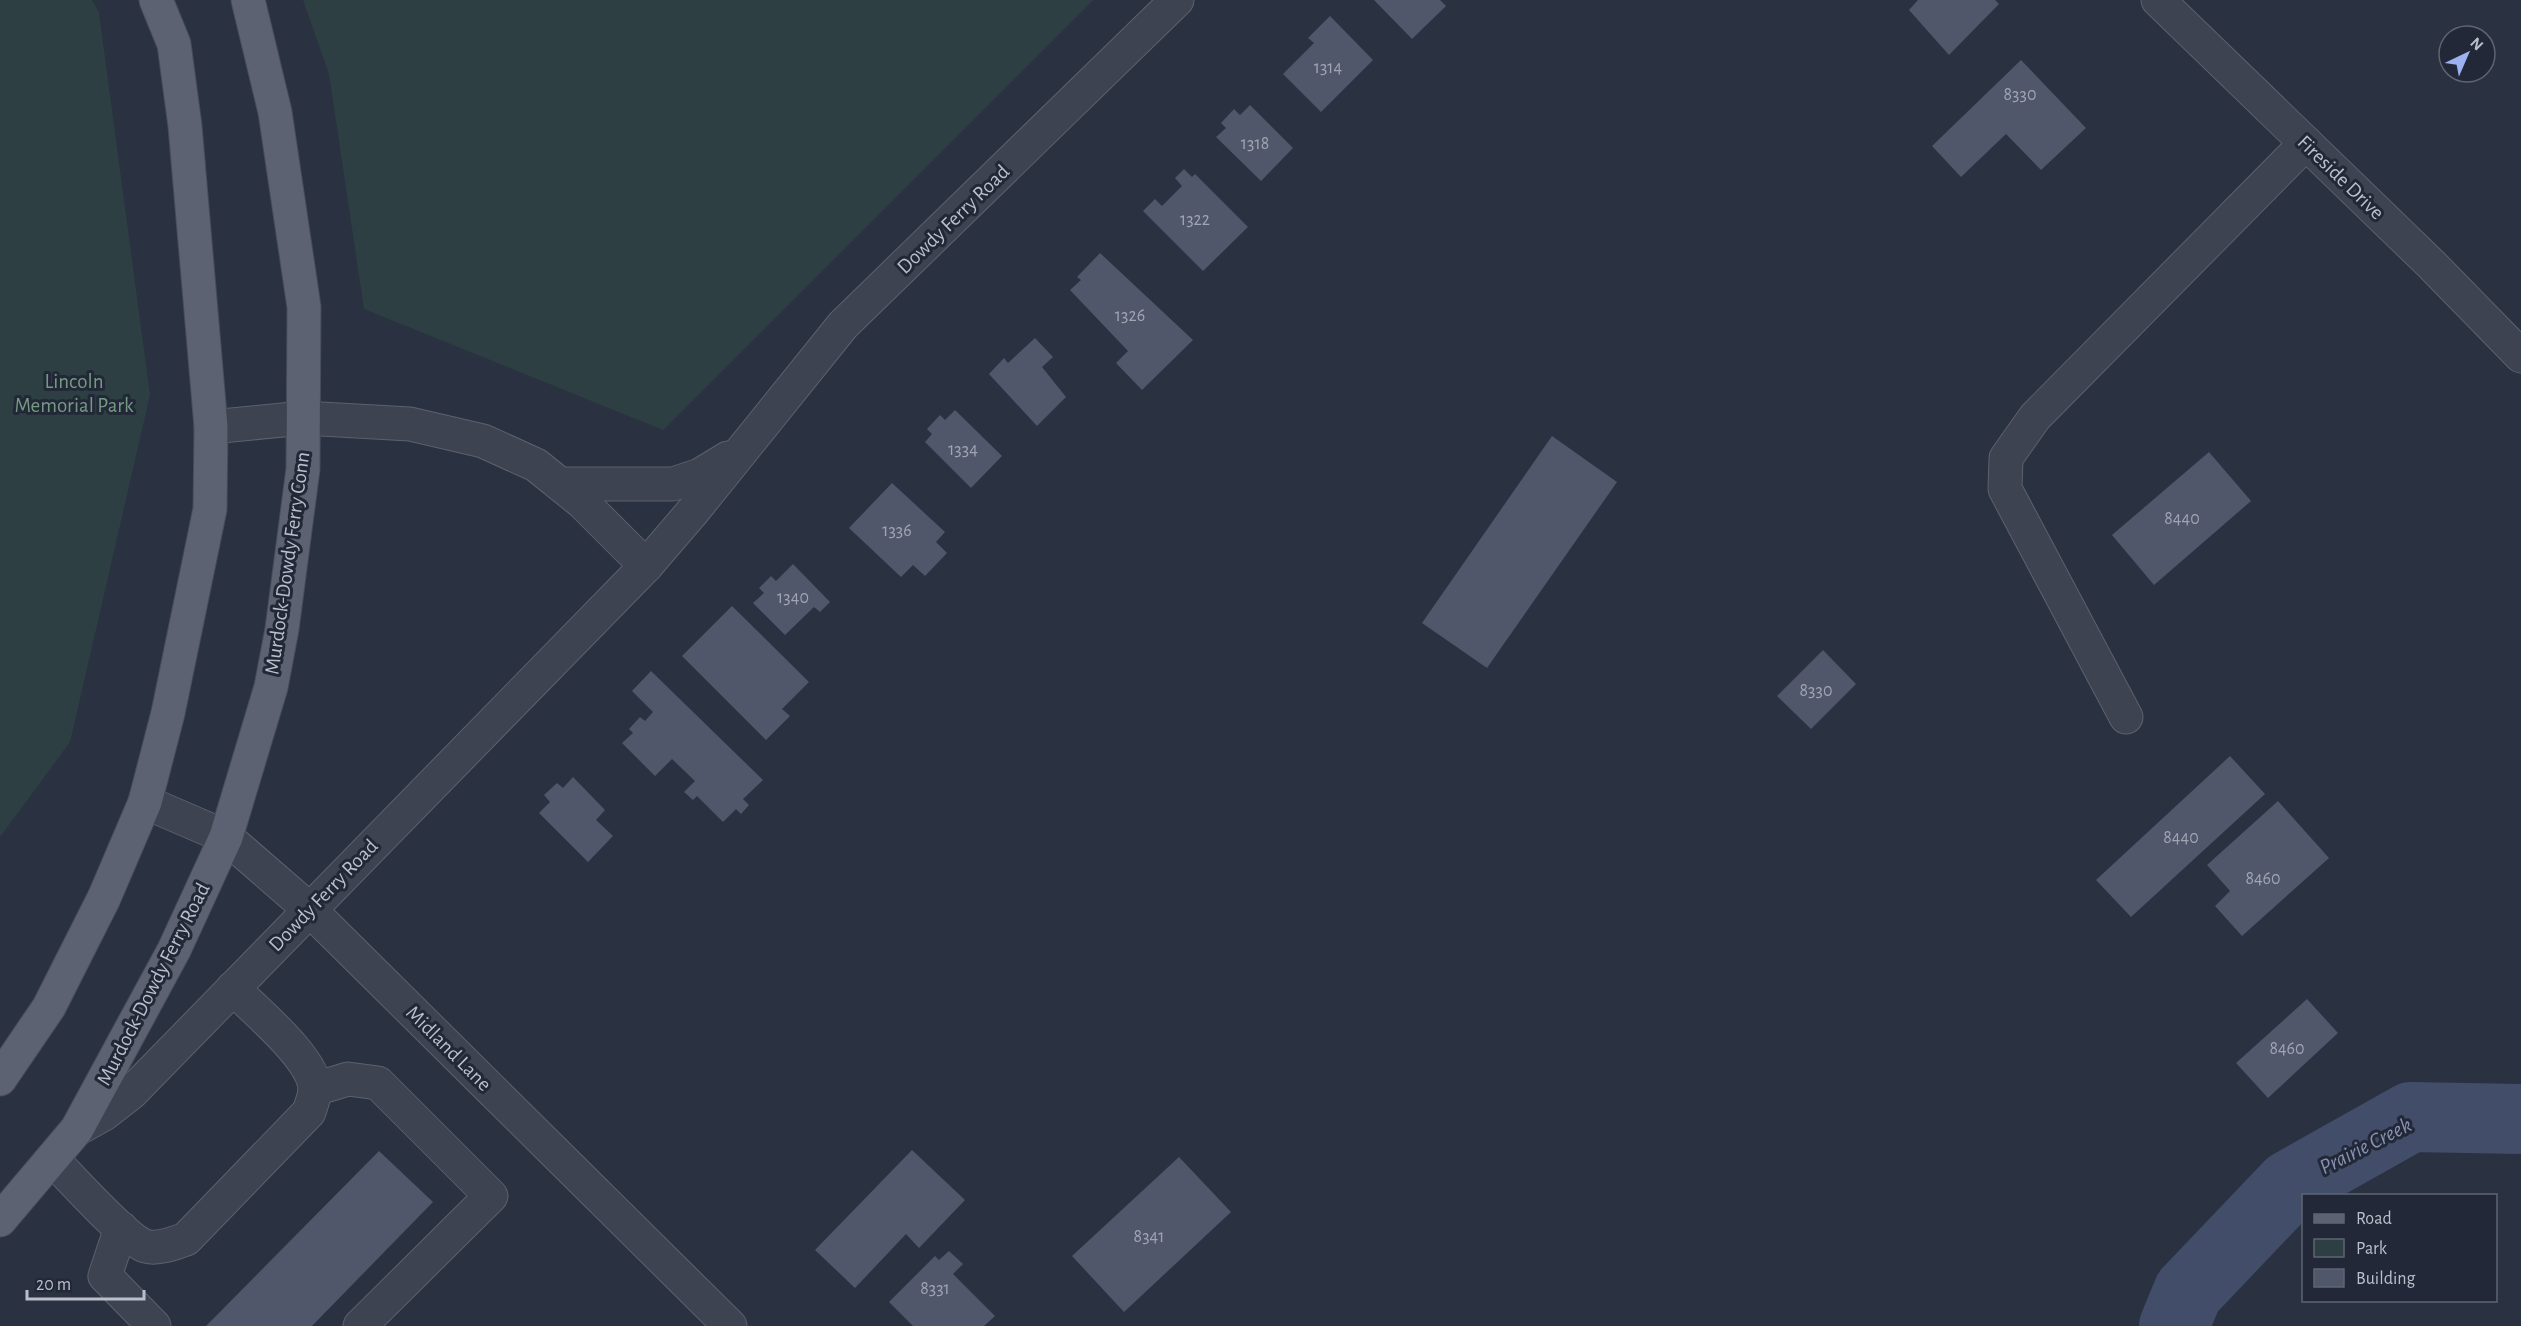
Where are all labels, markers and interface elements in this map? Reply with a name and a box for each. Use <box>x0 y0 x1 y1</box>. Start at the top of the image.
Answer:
north arrow <box>2437 24 2497 84</box>
text: N <box>2467 34 2486 54</box>
house number: 1314 <box>1314 59 1343 77</box>
house number: 8330 <box>2004 86 2036 104</box>
street label: Fireside Drive <box>2293 131 2388 224</box>
house number: 1318 <box>1241 135 1269 153</box>
street label: Dowdy Ferry Road <box>893 161 1014 278</box>
house number: 1322 <box>1180 211 1210 229</box>
house number: 1326 <box>1115 307 1145 325</box>
park label: Lincoln Memorial Park <box>14 371 134 416</box>
house number: 1334 <box>948 441 978 459</box>
street label: Murdock-Dowdy Ferry Conn <box>261 450 314 676</box>
house number: 8440 <box>2164 510 2200 528</box>
house number: 1336 <box>882 522 912 540</box>
house number: 1340 <box>777 589 809 607</box>
house number: 8330 <box>1800 682 1832 700</box>
house number: 8440 <box>2163 829 2199 847</box>
street label: Dowdy Ferry Road <box>265 835 382 955</box>
house number: 8460 <box>2245 870 2281 888</box>
street label: Murdock-Dowdy Ferry Road <box>93 879 214 1089</box>
street label: Midland Lane <box>402 1002 495 1095</box>
house number: 8460 <box>2269 1040 2305 1058</box>
water label: Prairie Creek <box>2316 1113 2415 1178</box>
legend <box>2302 1194 2497 1302</box>
text: Road <box>2356 1210 2392 1228</box>
house number: 8341 <box>1134 1228 1164 1246</box>
text: Park <box>2356 1240 2388 1258</box>
scale bar <box>27 1263 144 1301</box>
text: Building <box>2356 1270 2416 1288</box>
text: 20 m <box>36 1276 71 1294</box>
house number: 8331 <box>920 1280 950 1298</box>

